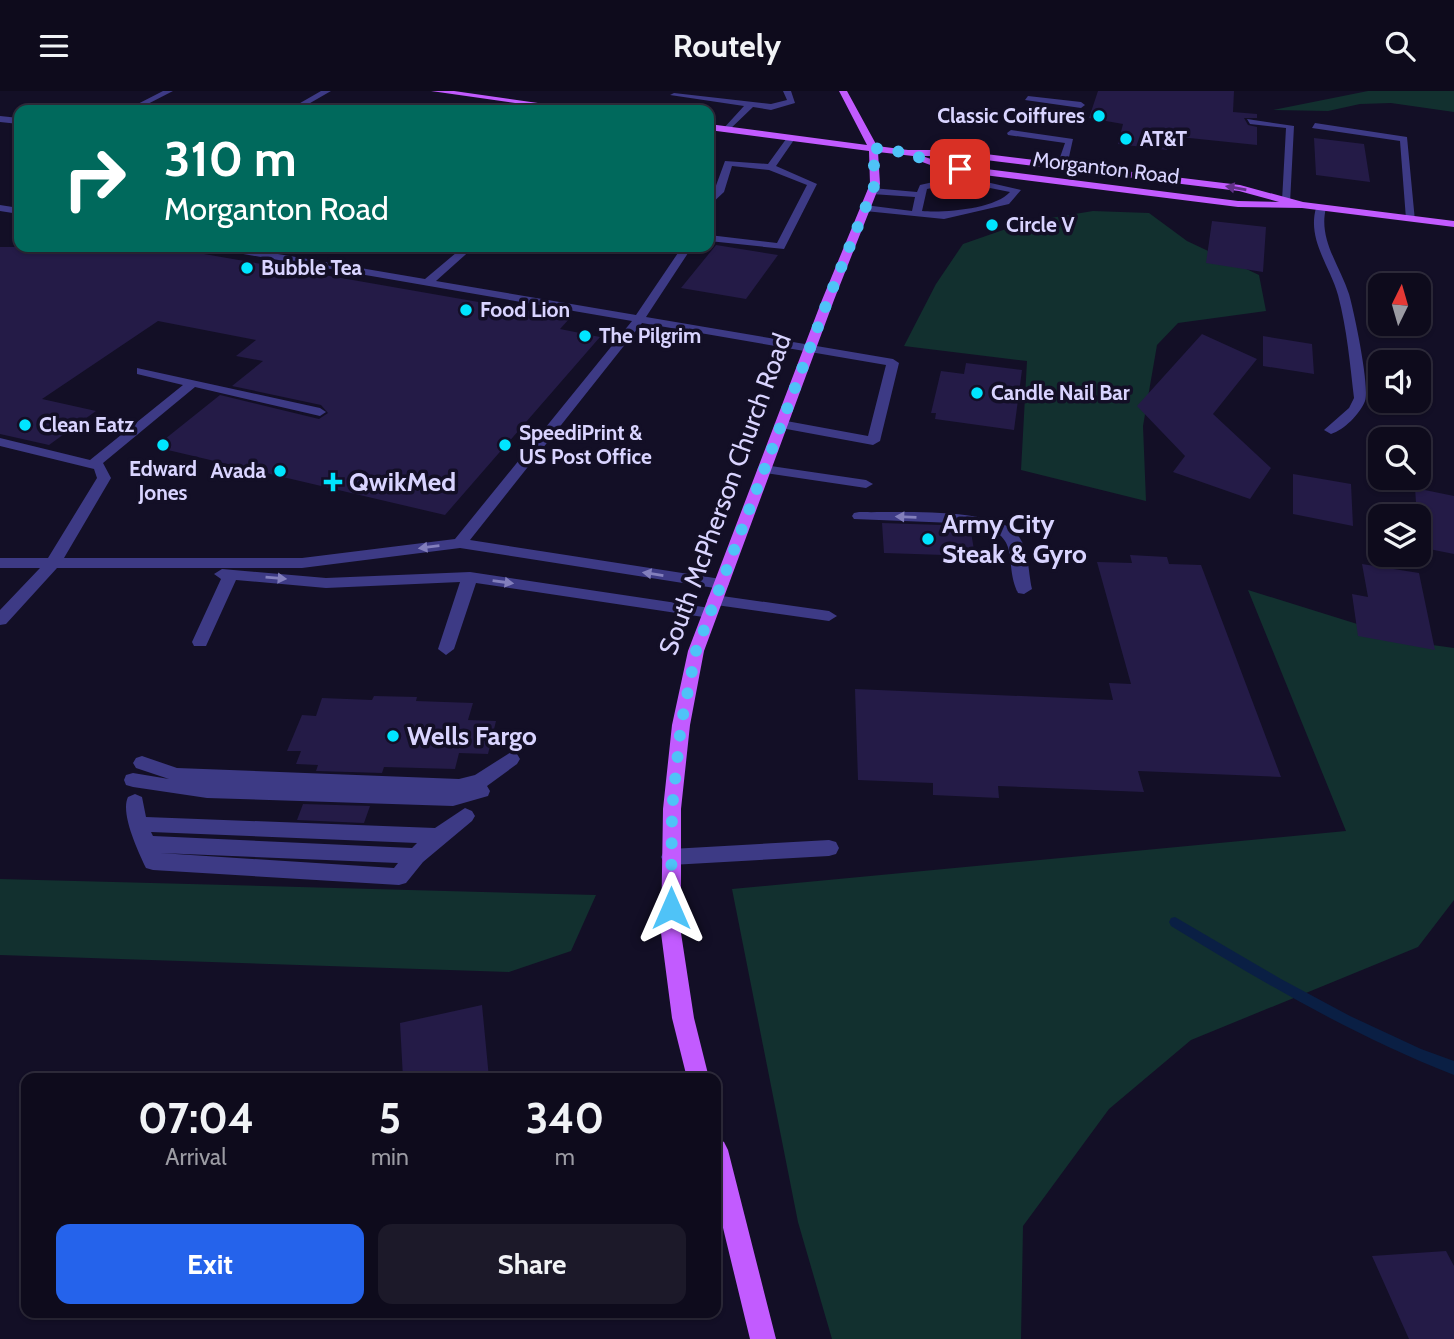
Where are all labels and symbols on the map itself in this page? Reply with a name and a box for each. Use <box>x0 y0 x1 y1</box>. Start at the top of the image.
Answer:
place label: Classic Coiffures <box>937 103 1085 128</box>
marker: Classic Coiffures <box>1091 108 1107 124</box>
place label: AT&T <box>1140 126 1188 151</box>
marker: AT&T <box>1118 131 1134 147</box>
pin <box>930 139 990 199</box>
street label: Morganton Road <box>1031 146 1181 189</box>
one-way arrow <box>1225 182 1247 193</box>
place label: Circle V <box>1006 212 1075 237</box>
marker: Circle V <box>984 217 1000 233</box>
place label: Bubble Tea <box>261 255 362 280</box>
marker: Bubble Tea <box>239 260 255 276</box>
north arrow <box>1368 273 1432 336</box>
place label: Food Lion <box>480 297 570 322</box>
marker: Food Lion <box>458 302 474 318</box>
place label: The Pilgrim <box>599 323 701 348</box>
marker: The Pilgrim <box>577 328 593 344</box>
street label: South McPherson Church Road <box>652 329 798 659</box>
place label: Candle Nail Bar <box>991 380 1130 405</box>
marker: Candle Nail Bar <box>969 385 985 401</box>
place label: Clean Eatz <box>39 412 134 437</box>
marker: Clean Eatz <box>17 417 33 433</box>
place label: SpeediPrint & US Post Office <box>519 420 652 469</box>
marker: Edward Jones <box>155 437 171 453</box>
marker: SpeediPrint & US Post Office <box>497 437 513 453</box>
place label: Edward Jones <box>129 456 197 505</box>
place label: Avada <box>210 458 267 483</box>
marker: Avada <box>272 463 288 479</box>
place label: QwikMed <box>349 466 456 498</box>
marker: QwikMed <box>323 472 343 492</box>
place label: Army City Steak & Gyro <box>942 508 1087 570</box>
one-way arrow <box>895 512 917 523</box>
marker: Army City Steak & Gyro <box>920 531 936 547</box>
one-way arrow <box>417 541 439 552</box>
one-way arrow <box>642 568 664 579</box>
one-way arrow <box>266 573 288 584</box>
one-way arrow <box>492 577 514 588</box>
place label: Wells Fargo <box>407 720 537 752</box>
marker: Wells Fargo <box>385 728 401 744</box>
position arrow <box>634 871 708 945</box>

